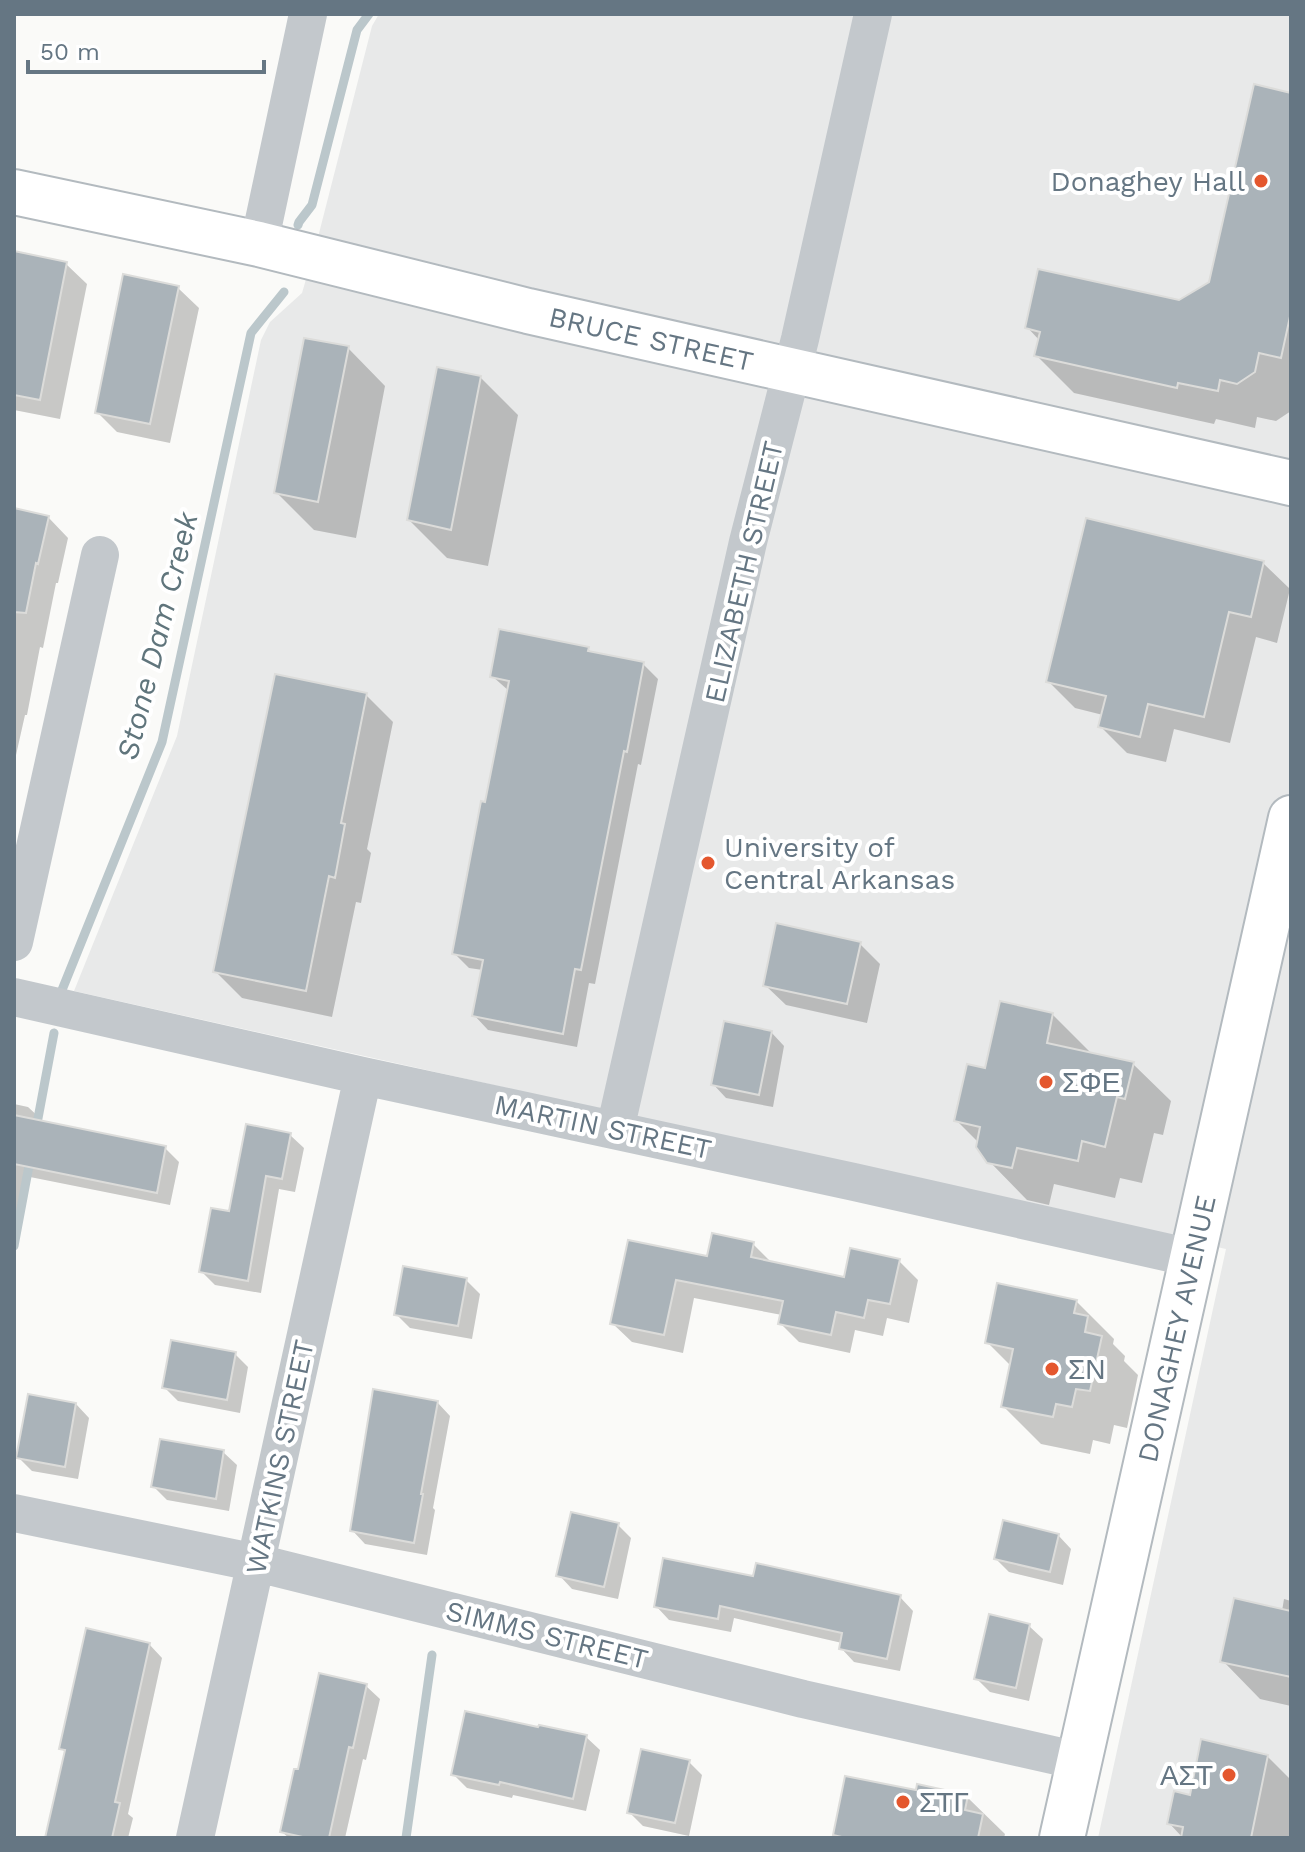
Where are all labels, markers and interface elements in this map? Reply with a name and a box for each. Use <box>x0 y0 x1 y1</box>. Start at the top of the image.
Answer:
scale bar <box>28 24 264 74</box>
text: 50 m <box>40 38 100 66</box>
place label: Donaghey Hall <box>1050 165 1245 198</box>
marker: Donaghey Hall <box>1252 172 1270 190</box>
street label: BRUCE STREET <box>546 300 757 378</box>
street label: ELIZABETH STREET <box>698 438 790 706</box>
water label: Stone Dam Creek <box>109 507 205 763</box>
place label: University of Central Arkansas <box>724 831 955 896</box>
marker: University of Central Arkansas <box>699 854 717 872</box>
place label: ΣΦΕ <box>1062 1066 1120 1099</box>
marker: ΣΦΕ <box>1037 1073 1055 1091</box>
street label: MARTIN STREET <box>491 1088 715 1166</box>
street label: DONAGHEY AVENUE <box>1130 1192 1222 1465</box>
street label: WATKINS STREET <box>239 1337 321 1577</box>
place label: ΣΝ <box>1068 1353 1106 1386</box>
marker: ΣΝ <box>1043 1360 1061 1378</box>
street label: SIMMS STREET <box>443 1594 651 1676</box>
place label: ΑΣΤ <box>1160 1759 1213 1792</box>
marker: ΑΣΤ <box>1220 1766 1238 1784</box>
place label: ΣΤΓ <box>919 1786 969 1819</box>
marker: ΣΤΓ <box>894 1793 912 1811</box>

